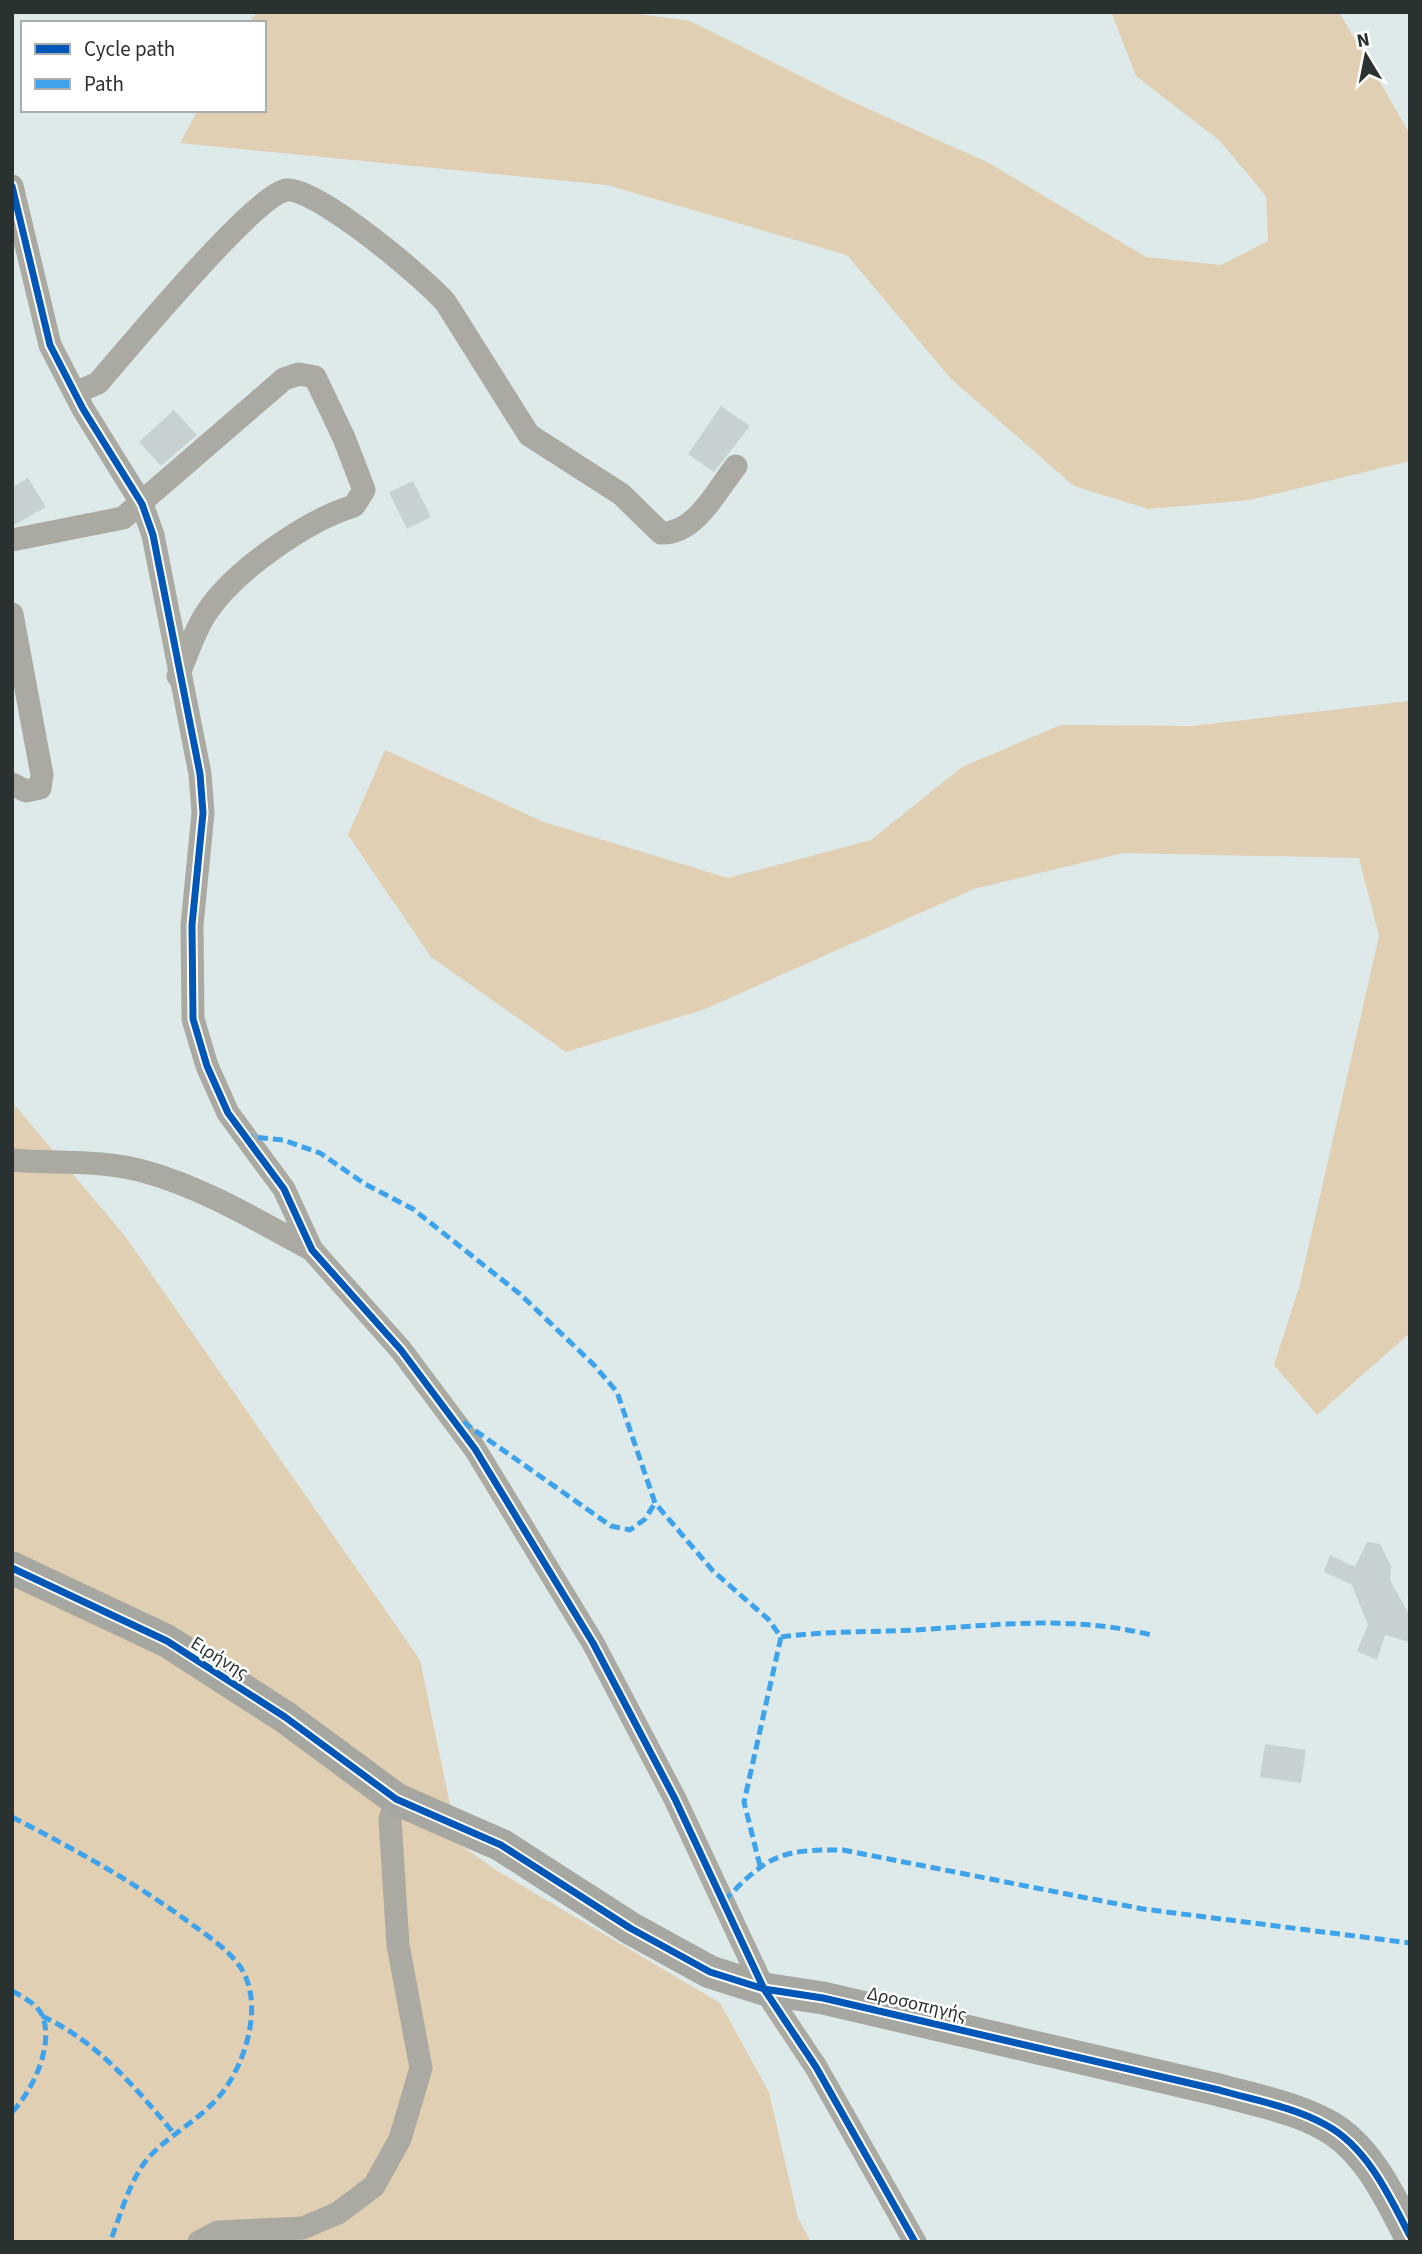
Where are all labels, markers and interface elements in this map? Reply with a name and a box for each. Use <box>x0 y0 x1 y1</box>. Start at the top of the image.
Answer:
legend <box>21 21 266 112</box>
north arrow <box>1331 21 1401 91</box>
text: N <box>1355 26 1372 55</box>
text: Cycle path <box>84 34 175 64</box>
text: Path <box>84 69 124 99</box>
street label: Ειρήνης <box>185 1630 253 1686</box>
street label: Δροσοπηγής <box>864 1980 969 2029</box>

